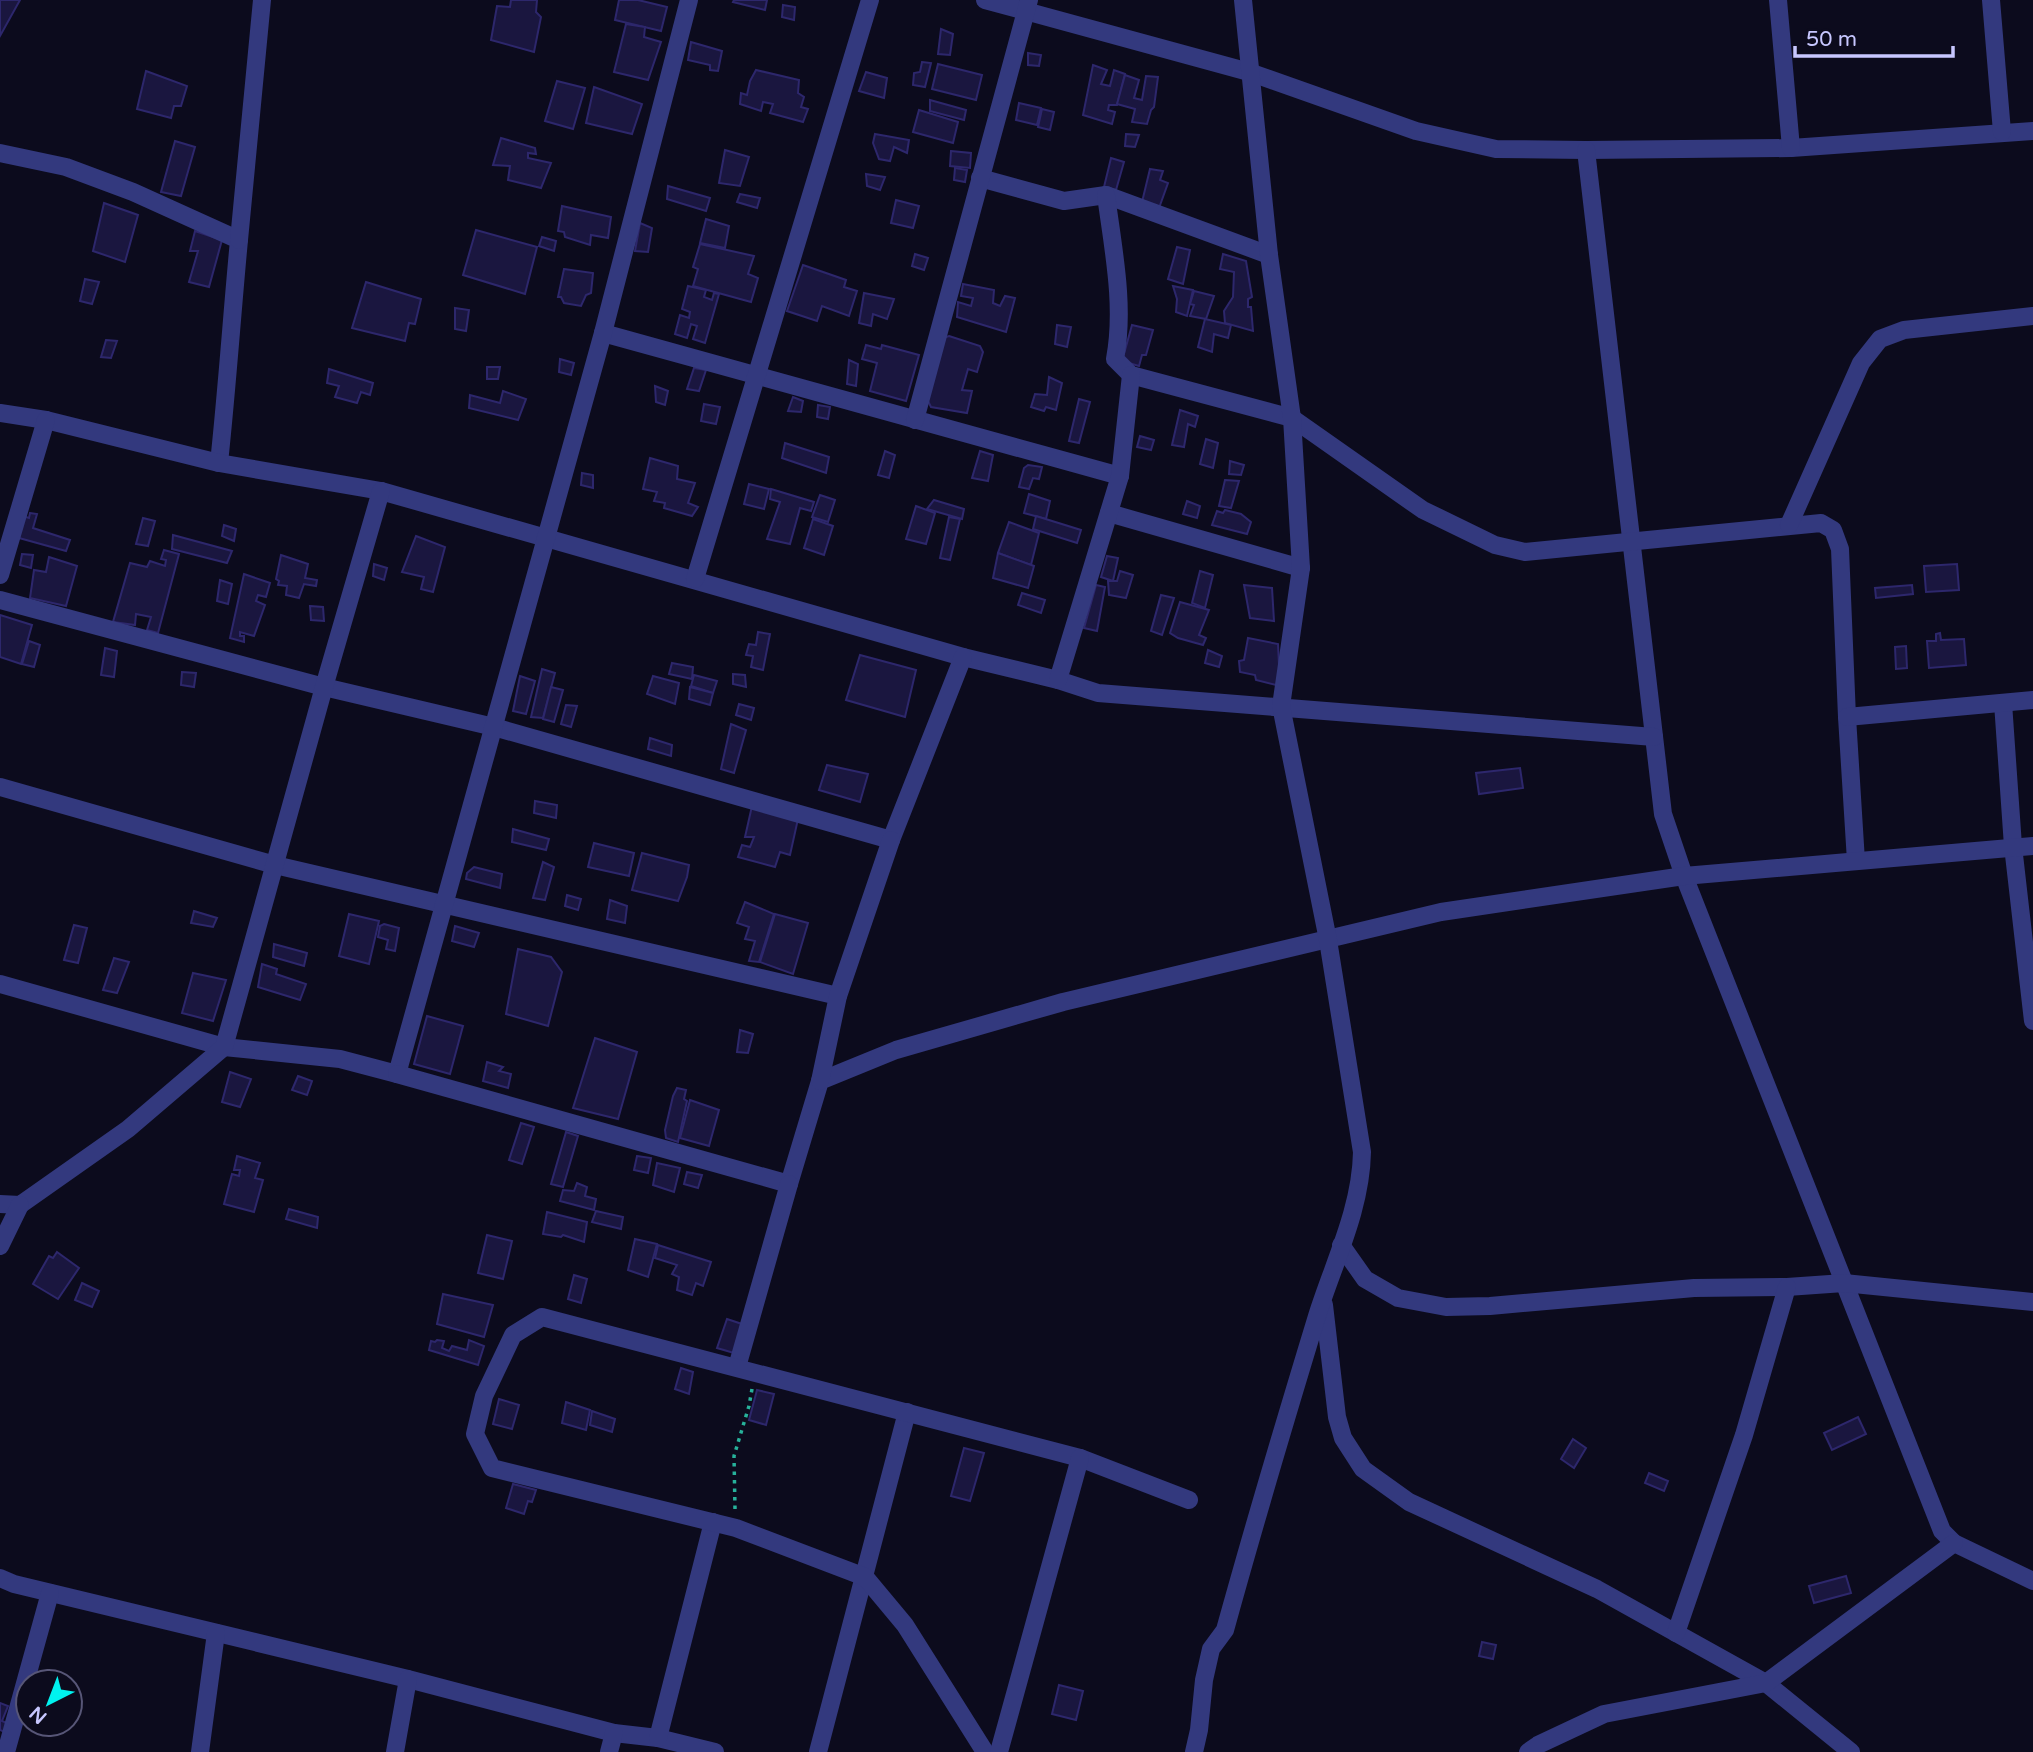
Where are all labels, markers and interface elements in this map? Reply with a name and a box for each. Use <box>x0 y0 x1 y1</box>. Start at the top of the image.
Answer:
scale bar <box>1795 14 1952 58</box>
text: 50 m <box>1806 27 1857 52</box>
north arrow <box>14 1668 84 1738</box>
text: N <box>25 1702 51 1728</box>

